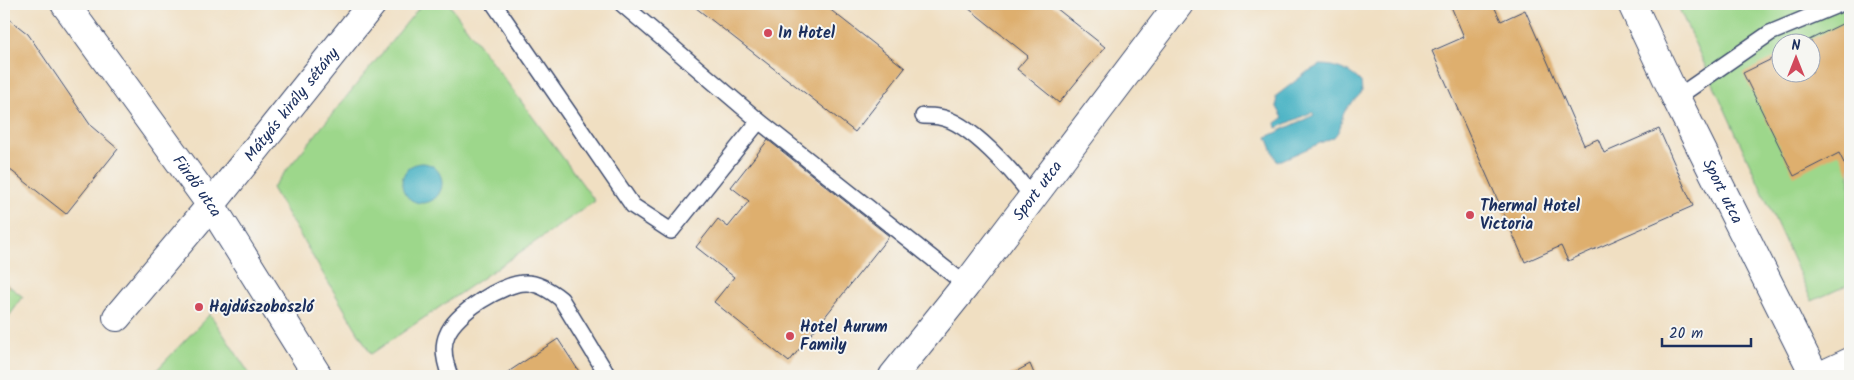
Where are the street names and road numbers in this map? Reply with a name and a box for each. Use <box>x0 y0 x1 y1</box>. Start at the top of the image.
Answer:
street label: Mátyás király sétány <box>238 41 345 167</box>
street label: Fürdő utca <box>166 150 228 222</box>
street label: Sport utca <box>1696 154 1749 228</box>
street label: Sport utca <box>1006 155 1069 226</box>

